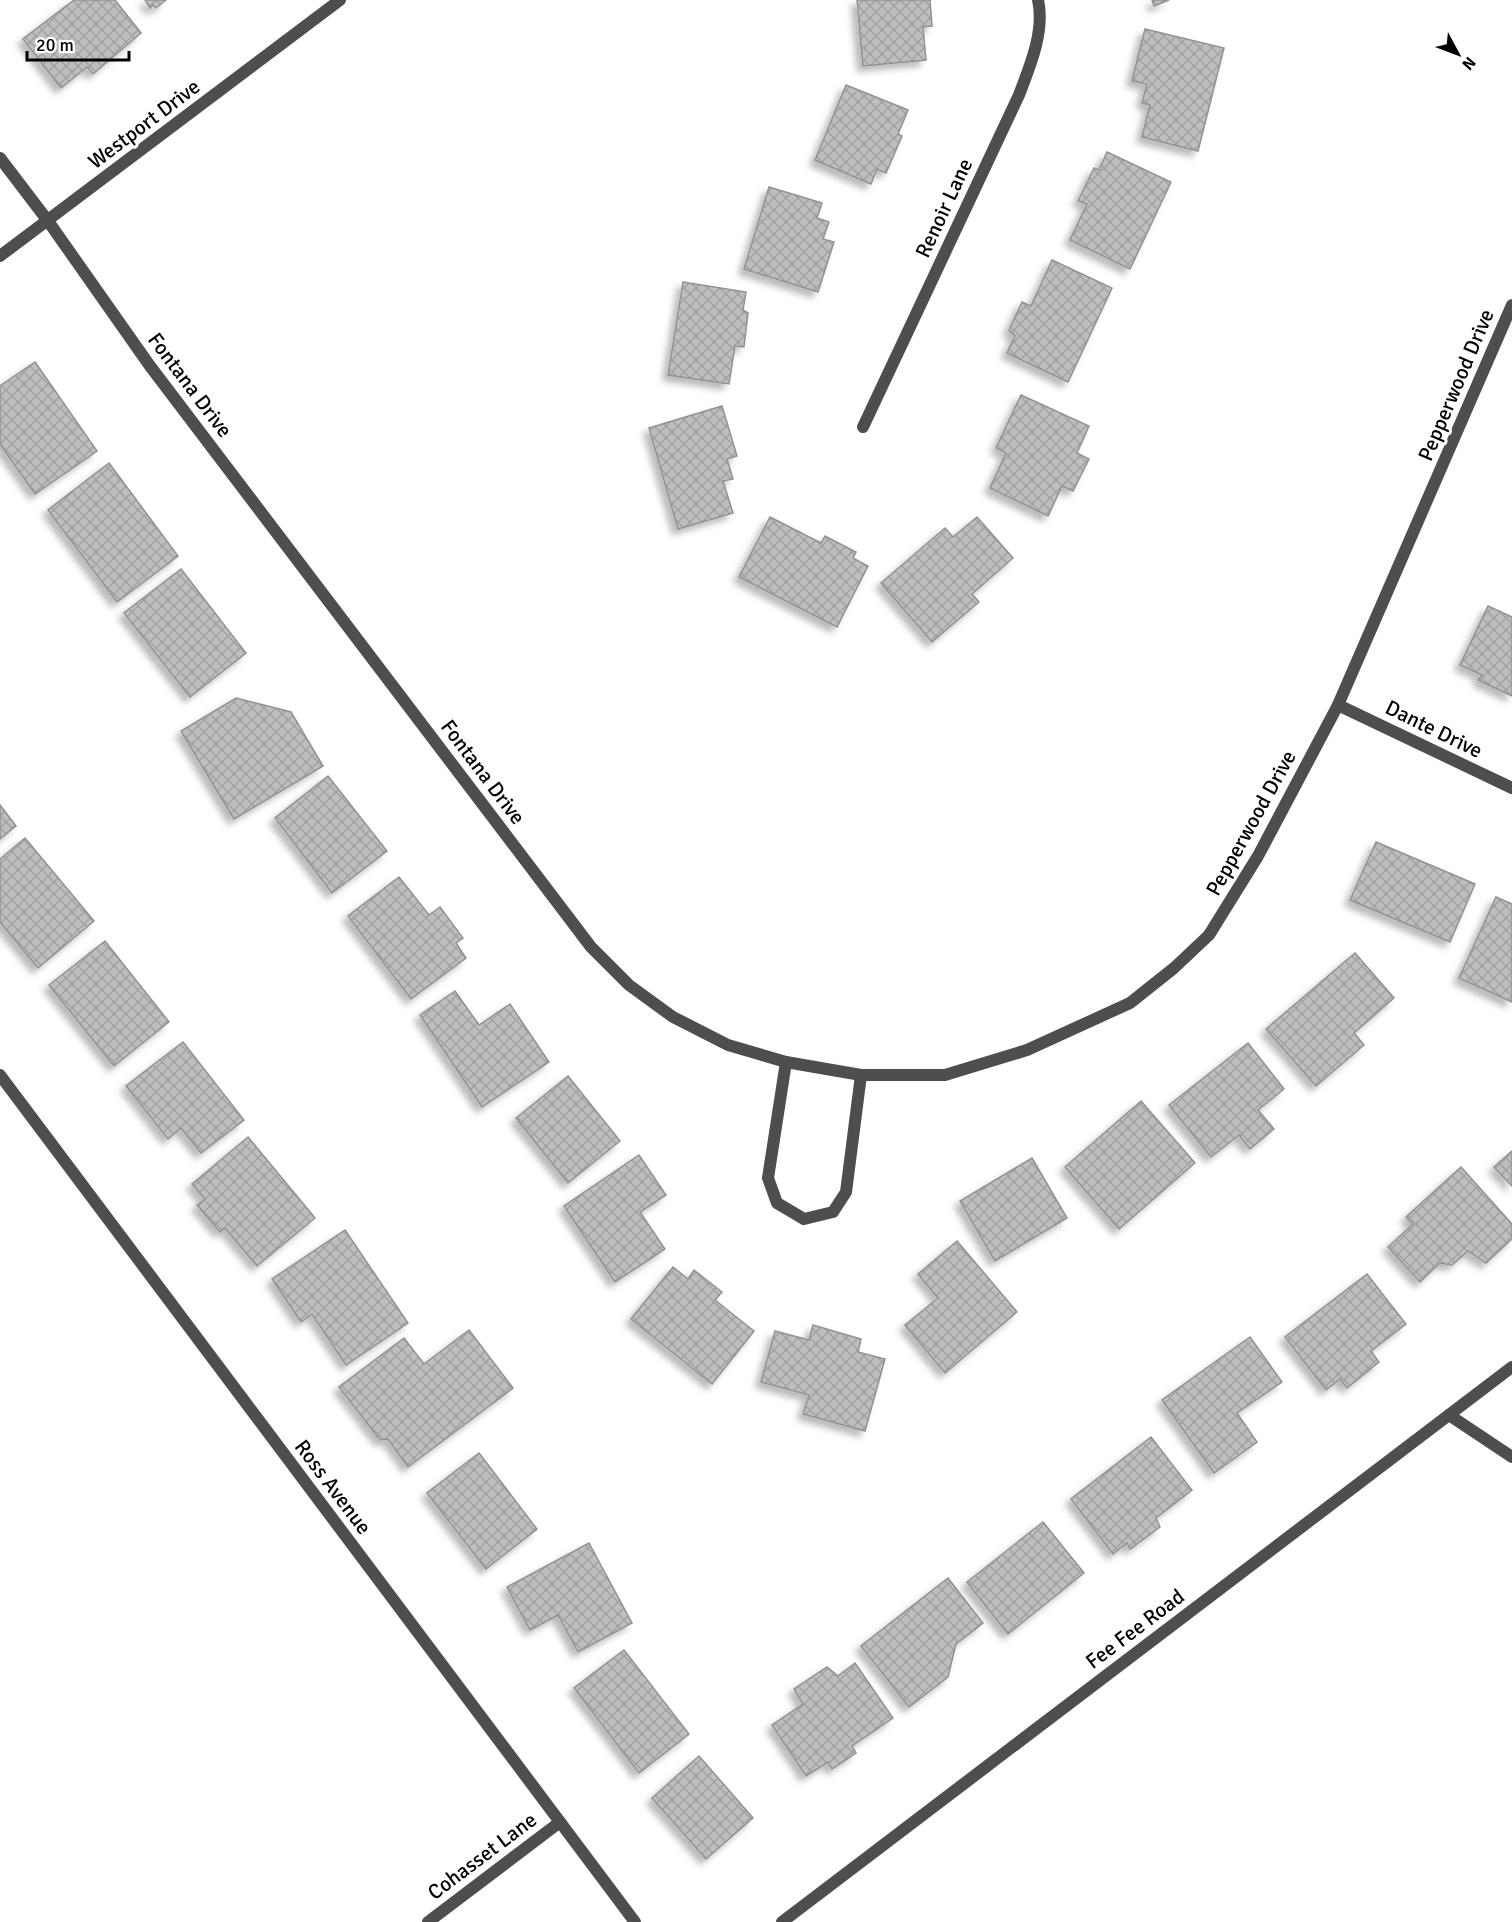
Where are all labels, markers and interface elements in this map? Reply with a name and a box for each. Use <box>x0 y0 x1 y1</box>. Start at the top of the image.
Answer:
scale bar <box>27 24 129 62</box>
north arrow <box>1428 24 1488 84</box>
text: 20 m <box>36 34 74 56</box>
text: N <box>1457 52 1480 74</box>
street label: Westport Drive <box>83 74 205 174</box>
street label: Renoir Lane <box>910 154 978 262</box>
street label: Pepperwood Drive <box>1412 305 1500 465</box>
street label: Fontana Drive <box>142 327 238 443</box>
street label: Dante Drive <box>1381 694 1487 764</box>
street label: Fontana Drive <box>435 714 531 830</box>
street label: Pepperwood Drive <box>1200 746 1302 900</box>
street label: Ross Avenue <box>289 1434 377 1540</box>
street label: Fee Fee Road <box>1080 1583 1190 1675</box>
street label: Cohasset Lane <box>422 1807 542 1905</box>

